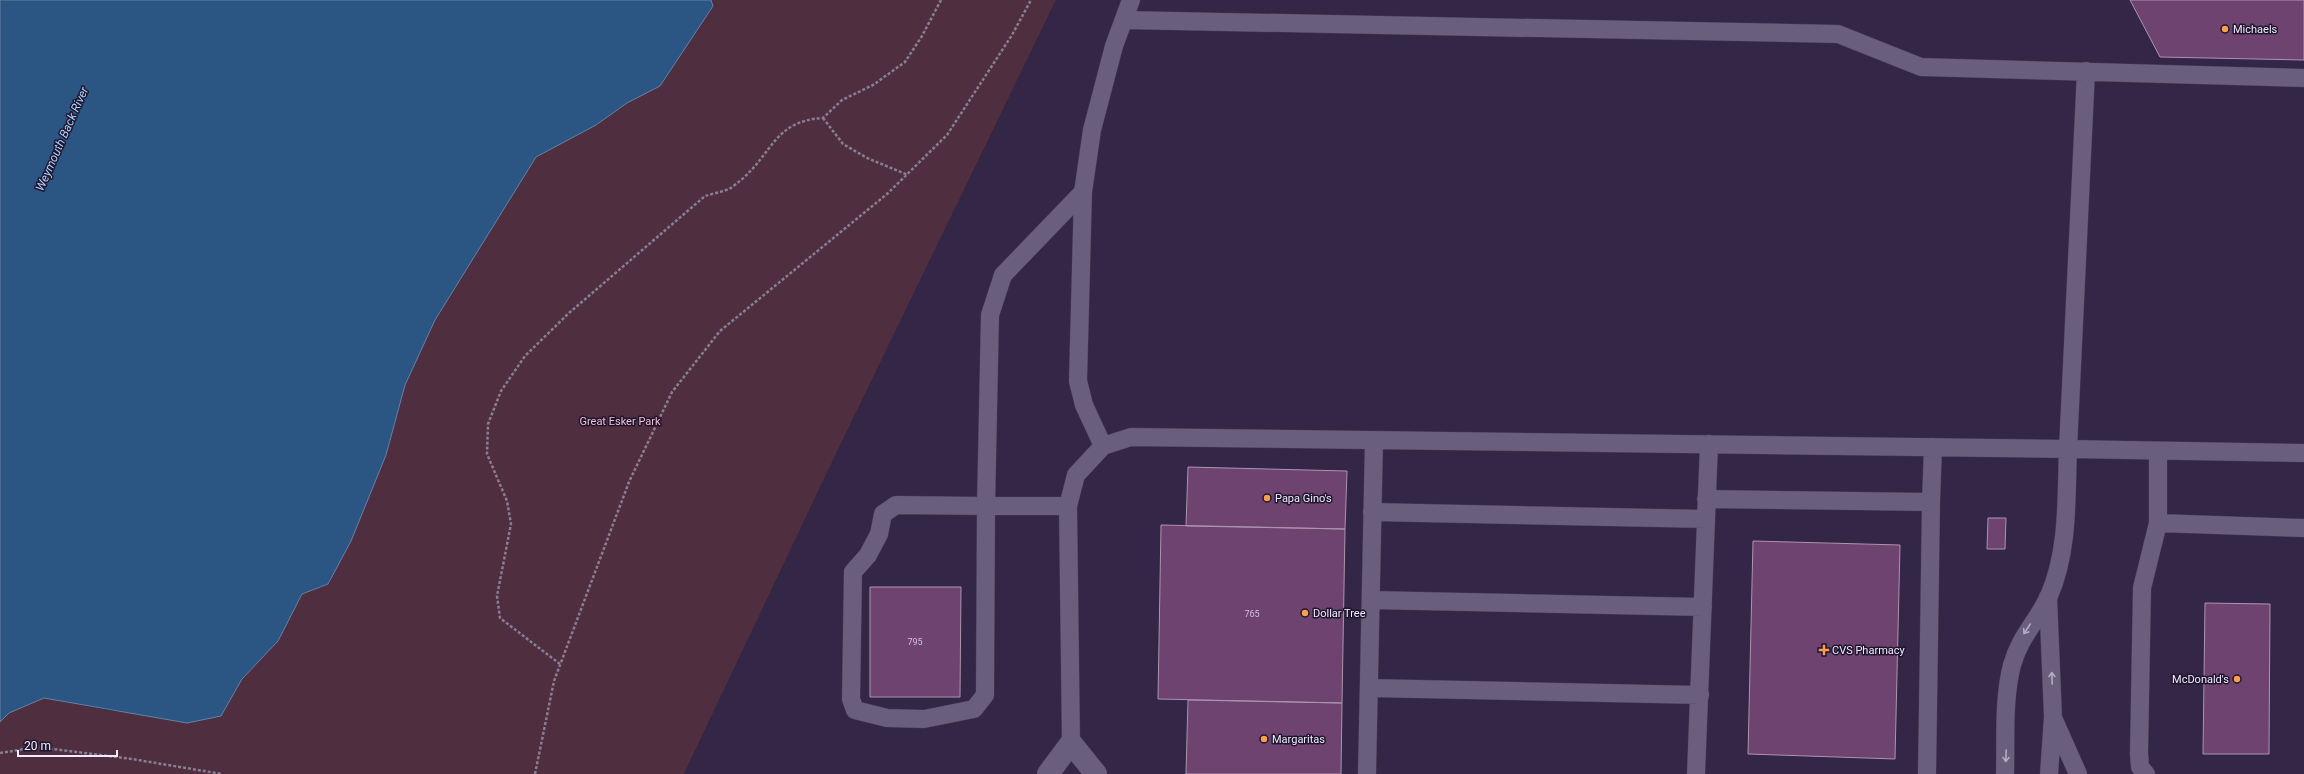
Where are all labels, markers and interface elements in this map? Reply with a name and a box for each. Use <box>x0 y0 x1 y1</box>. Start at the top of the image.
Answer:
place label: Michaels <box>2233 23 2278 36</box>
marker: Michaels <box>2220 24 2230 34</box>
water label: Weymouth Back River <box>33 84 92 193</box>
park label: Great Esker Park <box>579 415 661 428</box>
place label: Papa Gino's <box>1275 492 1332 505</box>
marker: Papa Gino's <box>1262 493 1272 503</box>
place label: Dollar Tree <box>1313 607 1366 620</box>
marker: Dollar Tree <box>1300 608 1310 618</box>
house number: 765 <box>1244 609 1260 619</box>
one-way arrow <box>2023 624 2032 635</box>
house number: 795 <box>907 637 923 647</box>
place label: CVS Pharmacy <box>1832 644 1906 657</box>
marker: CVS Pharmacy <box>1819 645 1829 655</box>
one-way arrow <box>2048 672 2055 685</box>
place label: McDonald's <box>2172 673 2229 686</box>
marker: McDonald's <box>2232 674 2242 684</box>
scale bar <box>18 732 117 758</box>
place label: Margaritas <box>1272 733 1325 746</box>
marker: Margaritas <box>1259 734 1269 744</box>
text: 20 m <box>24 739 51 753</box>
one-way arrow <box>2002 749 2009 762</box>

